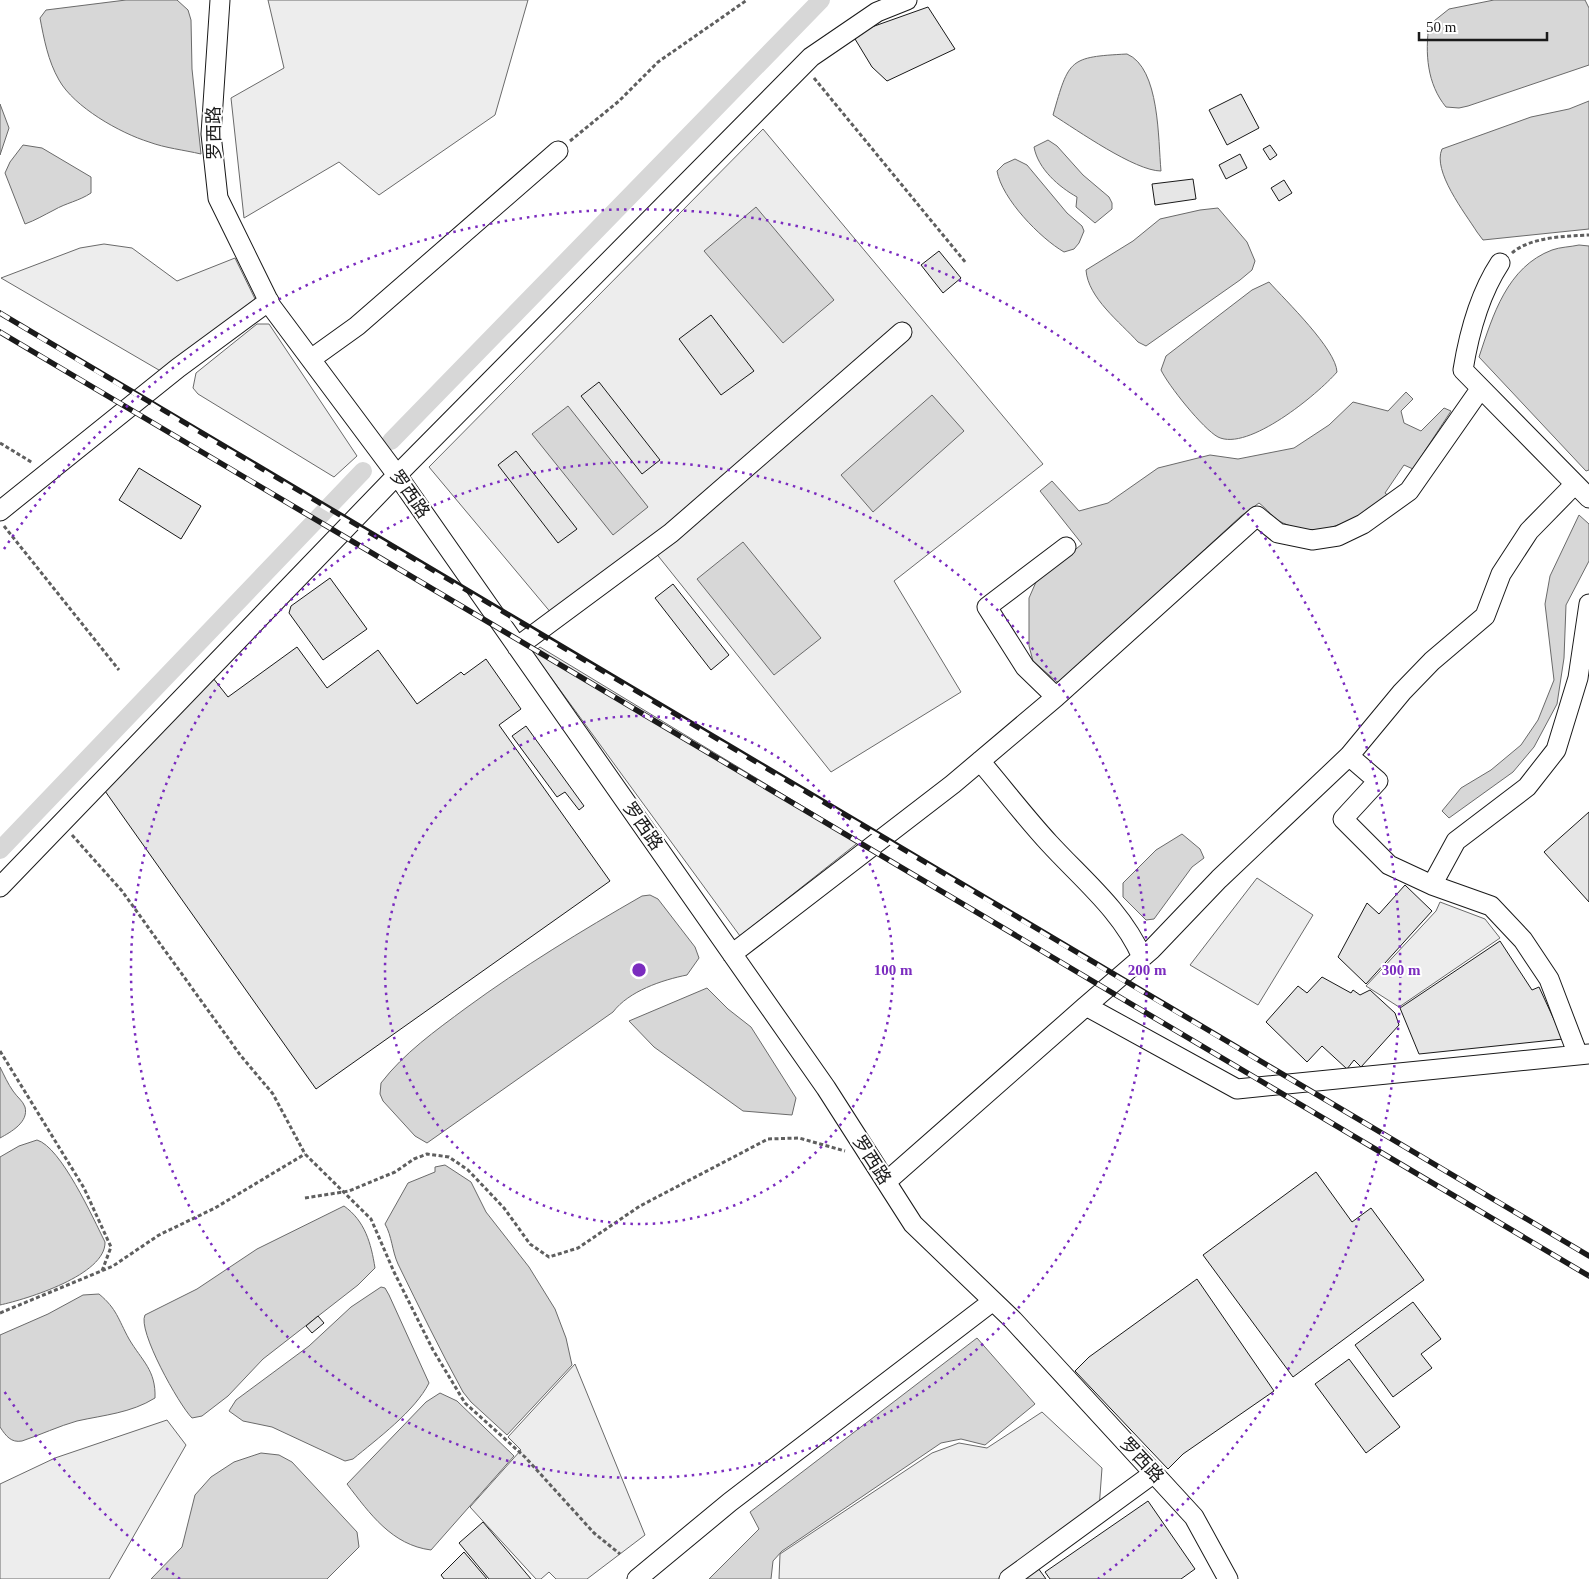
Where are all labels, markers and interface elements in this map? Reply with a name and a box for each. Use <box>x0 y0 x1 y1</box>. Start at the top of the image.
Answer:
scale bar <box>1419 10 1546 42</box>
text: 50 m <box>1426 19 1457 35</box>
street label: 罗西路 <box>204 106 224 160</box>
street label: 罗西路 <box>386 466 434 522</box>
street label: 罗西路 <box>619 798 667 854</box>
centre of rings <box>630 961 648 979</box>
text: 100 m <box>874 962 913 978</box>
text: 200 m <box>1128 962 1167 978</box>
text: 300 m <box>1382 962 1421 978</box>
street label: 罗西路 <box>849 1132 895 1188</box>
street label: 罗西路 <box>1116 1433 1168 1487</box>

